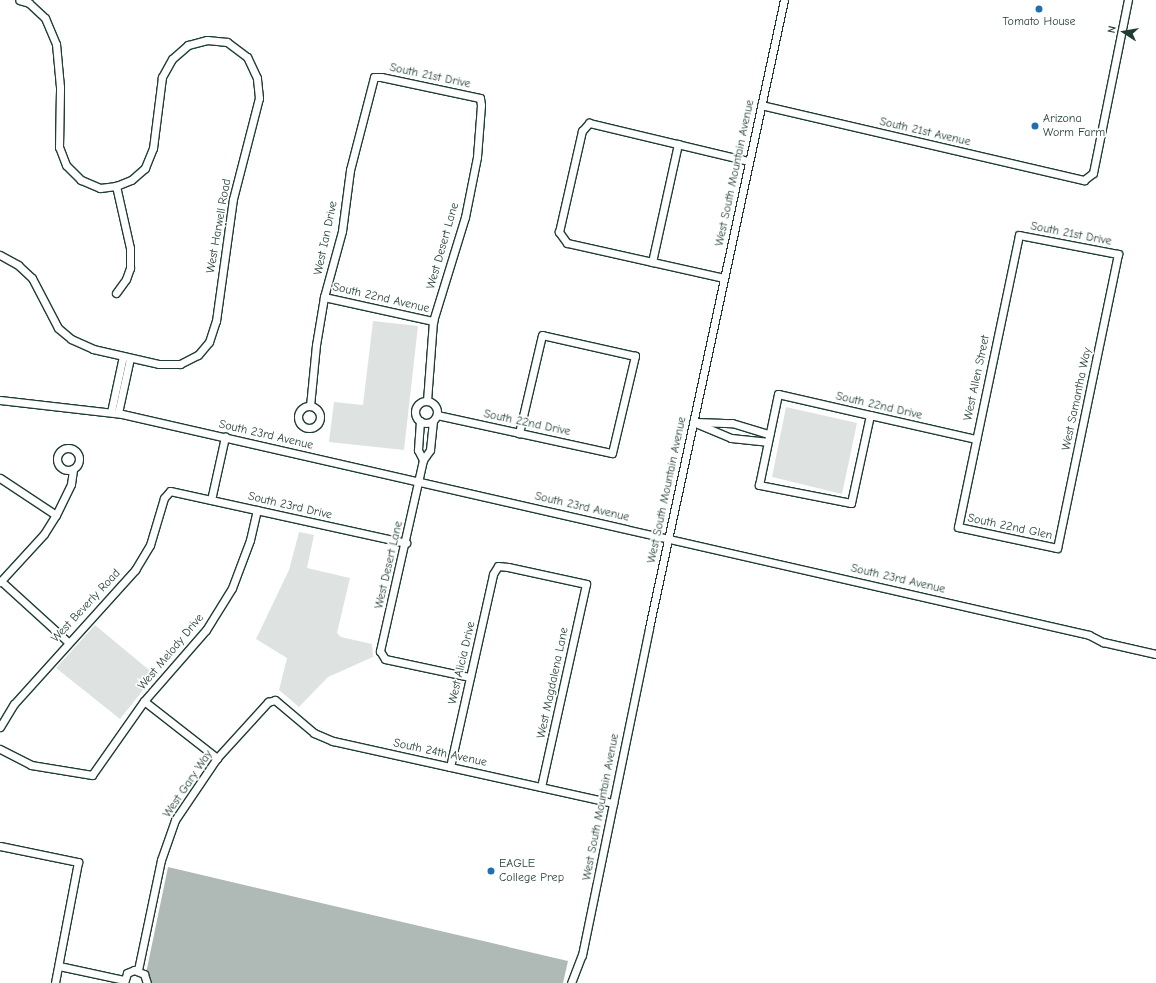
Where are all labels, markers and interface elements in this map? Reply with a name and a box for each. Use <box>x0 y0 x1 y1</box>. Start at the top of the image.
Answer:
marker: Tomato House <box>1034 4 1044 14</box>
north arrow <box>1104 12 1144 52</box>
place label: Tomato House <box>1002 15 1076 29</box>
text: N <box>1105 25 1119 34</box>
street label: South 21st Drive <box>388 60 472 92</box>
street label: West South Mountain Avenue <box>712 98 758 248</box>
place label: Arizona Worm Farm <box>1043 112 1105 140</box>
street label: South 21st Avenue <box>878 115 972 149</box>
marker: Arizona Worm Farm <box>1030 121 1040 131</box>
street label: West Harwell Road <box>204 178 234 274</box>
street label: West Ian Drive <box>311 200 341 276</box>
street label: West Desert Lane <box>424 201 462 291</box>
street label: South 21st Drive <box>1029 219 1113 249</box>
street label: South 22nd Avenue <box>331 280 431 316</box>
street label: West Allen Street <box>961 334 993 422</box>
street label: West Samantha Way <box>1059 346 1095 452</box>
street label: South 22nd Drive <box>834 389 924 423</box>
street label: South 22nd Drive <box>482 407 572 439</box>
street label: West South Mountain Avenue <box>644 415 690 565</box>
street label: South 23rd Avenue <box>217 417 315 453</box>
street label: South 23rd Drive <box>247 489 333 523</box>
street label: South 23rd Avenue <box>533 489 631 525</box>
street label: South 22nd Glen <box>966 511 1054 543</box>
street label: West Desert Lane <box>372 520 406 610</box>
street label: South 23rd Avenue <box>849 561 947 597</box>
street label: West Beverly Road <box>48 566 124 646</box>
street label: West Melody Drive <box>135 611 207 693</box>
street label: West Alicia Drive <box>445 620 479 706</box>
street label: West Magdalena Lane <box>534 626 572 740</box>
street label: West South Mountain Avenue <box>580 732 622 882</box>
street label: South 24th Avenue <box>392 736 488 770</box>
street label: West Gary Way <box>160 748 216 820</box>
place label: EAGLE College Prep <box>499 857 564 885</box>
marker: EAGLE College Prep <box>486 866 496 876</box>

